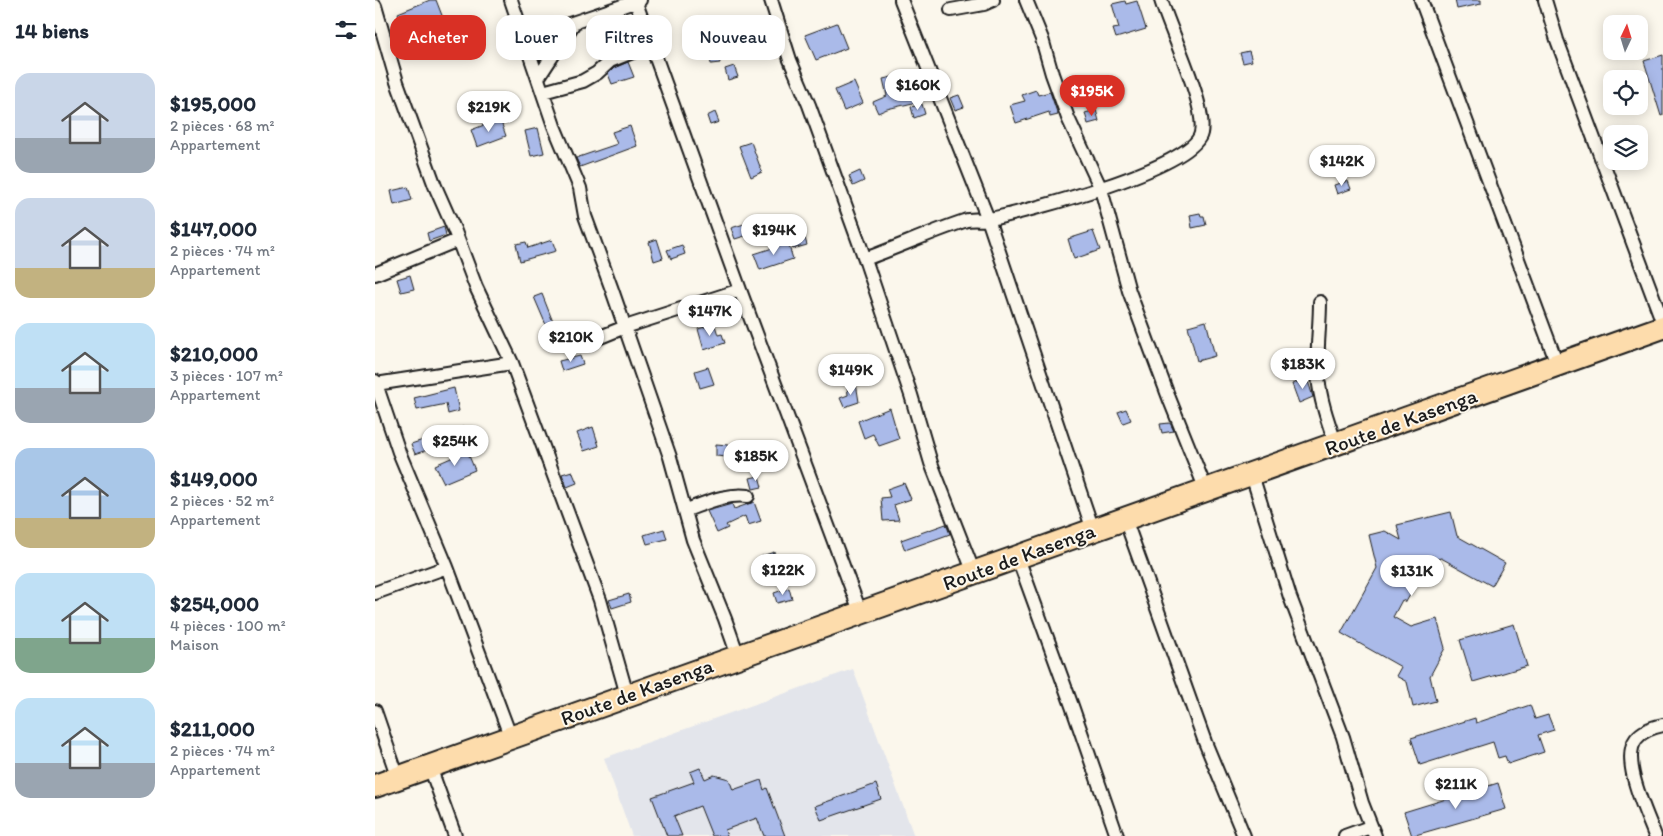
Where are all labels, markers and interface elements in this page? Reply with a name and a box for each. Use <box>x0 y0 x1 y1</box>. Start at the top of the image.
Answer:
chip: Acheter <box>390 15 486 60</box>
chip: Louer <box>496 15 576 60</box>
chip: Filtres <box>586 15 672 60</box>
chip: Nouveau <box>682 15 785 60</box>
north arrow <box>1603 15 1647 60</box>
map controls <box>1603 15 1648 170</box>
icon: filters <box>332 16 360 44</box>
text: 14 biens <box>15 18 89 43</box>
pin: $160K <box>883 68 953 111</box>
button: locate <box>1603 70 1648 115</box>
pin: $195K <box>1057 74 1127 117</box>
text: $160K <box>896 75 940 94</box>
text: $195K <box>1071 81 1113 100</box>
pin: $219K <box>454 90 524 133</box>
text: $195,000 <box>170 91 256 116</box>
icon: home <box>55 93 115 153</box>
text: $219K <box>468 97 510 116</box>
text: 2 pièces · 68 m² <box>170 116 275 135</box>
button: layers <box>1603 125 1648 170</box>
text: Appartement <box>170 135 261 154</box>
pin: $142K <box>1307 144 1377 187</box>
text: $142K <box>1320 151 1364 170</box>
pin: $194K <box>739 214 809 256</box>
text: $147,000 <box>170 216 257 241</box>
icon: home <box>55 218 115 278</box>
text: $194K <box>752 220 796 239</box>
text: 2 pièces · 74 m² <box>170 241 275 260</box>
text: Appartement <box>170 260 261 279</box>
pin: $147K <box>675 294 745 337</box>
text: $147K <box>688 301 732 320</box>
pin: $210K <box>536 320 606 363</box>
text: $210K <box>549 327 593 346</box>
text: $210,000 <box>170 341 258 366</box>
icon: home <box>55 343 115 403</box>
pin: $183K <box>1268 348 1338 390</box>
pin: $149K <box>816 354 886 396</box>
text: $183K <box>1281 354 1325 373</box>
text: $149K <box>829 360 873 379</box>
text: 3 pièces · 107 m² <box>170 366 283 385</box>
street label: Route de Kasenga <box>1321 382 1480 461</box>
text: Appartement <box>170 385 261 404</box>
pin: $254K <box>420 424 490 467</box>
text: $254K <box>433 431 477 450</box>
pin: $185K <box>721 440 791 482</box>
text: $185K <box>735 446 777 465</box>
text: $149,000 <box>170 466 258 491</box>
icon: home <box>55 468 115 528</box>
text: 2 pièces · 52 m² <box>170 491 274 510</box>
text: Appartement <box>170 510 261 529</box>
street label: Route de Kasenga <box>939 517 1098 596</box>
pin: $122K <box>748 554 818 596</box>
pin: $131K <box>1377 554 1447 597</box>
text: $122K <box>762 560 804 579</box>
text: $131K <box>1391 561 1433 580</box>
text: $254,000 <box>170 591 259 616</box>
icon: home <box>55 593 115 653</box>
text: 4 pièces · 100 m² <box>170 616 286 635</box>
text: Maison <box>170 635 219 654</box>
street label: Route de Kasenga <box>557 652 716 731</box>
text: $211,000 <box>170 716 255 741</box>
icon: home <box>55 718 115 778</box>
text: 2 pièces · 74 m² <box>170 741 275 760</box>
text: Appartement <box>170 760 261 779</box>
pin: $211K <box>1421 768 1491 810</box>
text: $211K <box>1435 774 1477 793</box>

